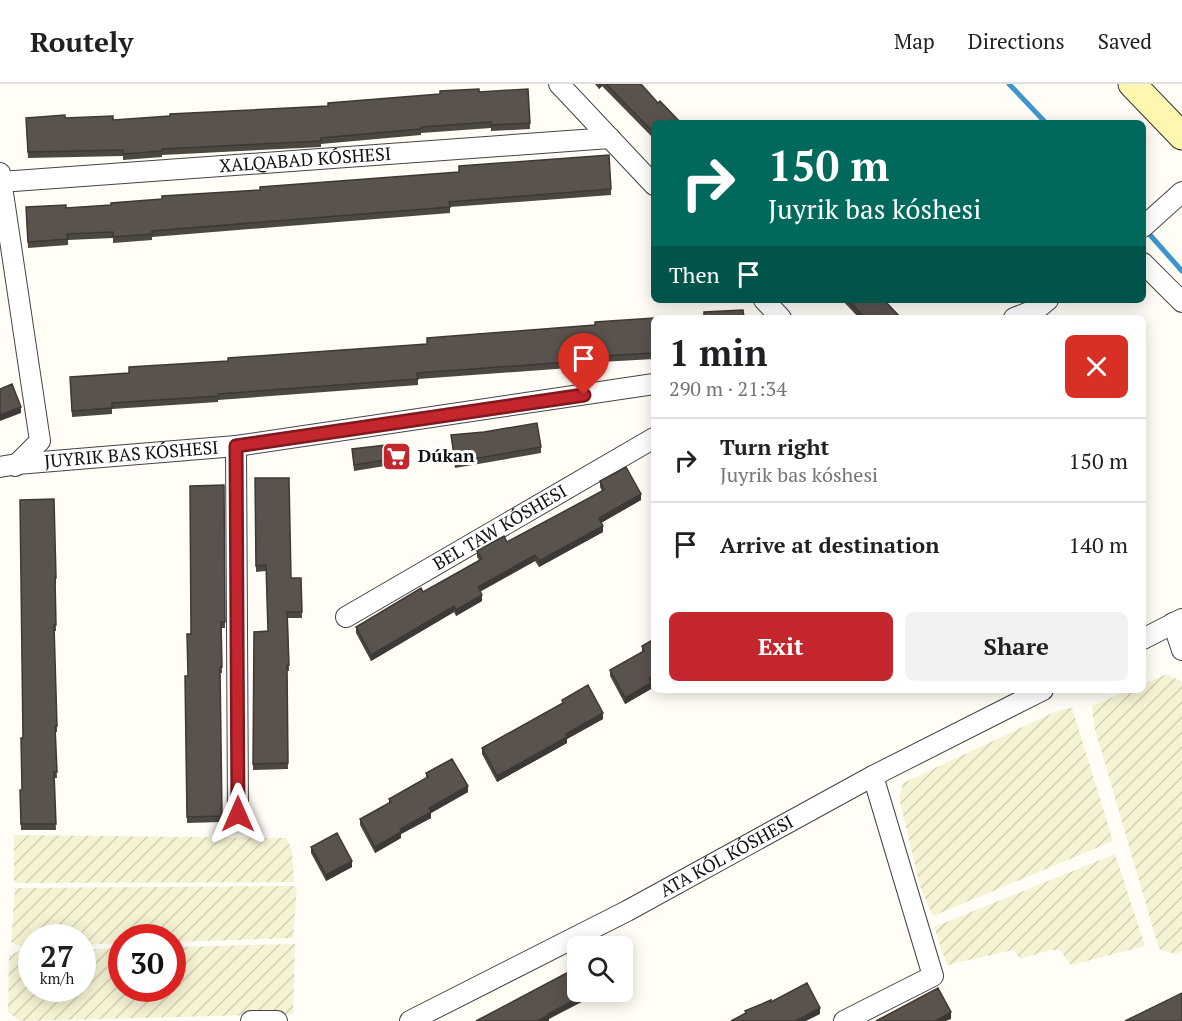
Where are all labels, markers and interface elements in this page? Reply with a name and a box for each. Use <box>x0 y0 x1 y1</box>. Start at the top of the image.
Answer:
text: Routely <box>30 23 133 60</box>
text: Map <box>894 27 935 55</box>
text: Directions <box>968 27 1065 55</box>
text: Saved <box>1098 27 1152 55</box>
text: 150 m <box>768 137 889 193</box>
street label: XALQABAD KÓSHESI <box>218 141 392 177</box>
icon: right <box>669 144 747 222</box>
text: Juyrik bas kóshesi <box>768 191 981 227</box>
icon: arrive <box>732 258 765 291</box>
text: Then <box>669 260 720 289</box>
text: 1 min <box>669 329 767 376</box>
pin <box>558 333 609 395</box>
button: close <box>1065 335 1128 398</box>
icon: arrive <box>567 342 600 375</box>
text: 290 m · 21:34 <box>669 375 787 402</box>
text: Turn right <box>720 432 829 461</box>
street label: JUYRIK BAS KÓSHESI <box>43 434 219 473</box>
supermarket icon: Dúkan <box>381 440 413 472</box>
place label: Dúkan <box>418 443 475 467</box>
icon: right <box>669 444 702 477</box>
text: 150 m <box>1068 446 1128 475</box>
text: Juyrik bas kóshesi <box>720 461 878 488</box>
street label: BEL TAW KÓSHESI <box>428 478 571 575</box>
icon: arrive <box>669 528 702 561</box>
text: Arrive at destination <box>720 530 939 559</box>
text: 140 m <box>1068 530 1128 559</box>
button: Exit <box>669 612 893 681</box>
button: Share <box>905 612 1128 681</box>
position arrow <box>206 782 270 846</box>
street label: ATA KÓL KÓSHESI <box>655 809 797 902</box>
speed limit sign: 30 <box>108 924 186 1002</box>
text: 27 <box>40 936 74 976</box>
map controls <box>567 936 633 1002</box>
button: search <box>567 936 633 1002</box>
text: km/h <box>40 968 74 988</box>

